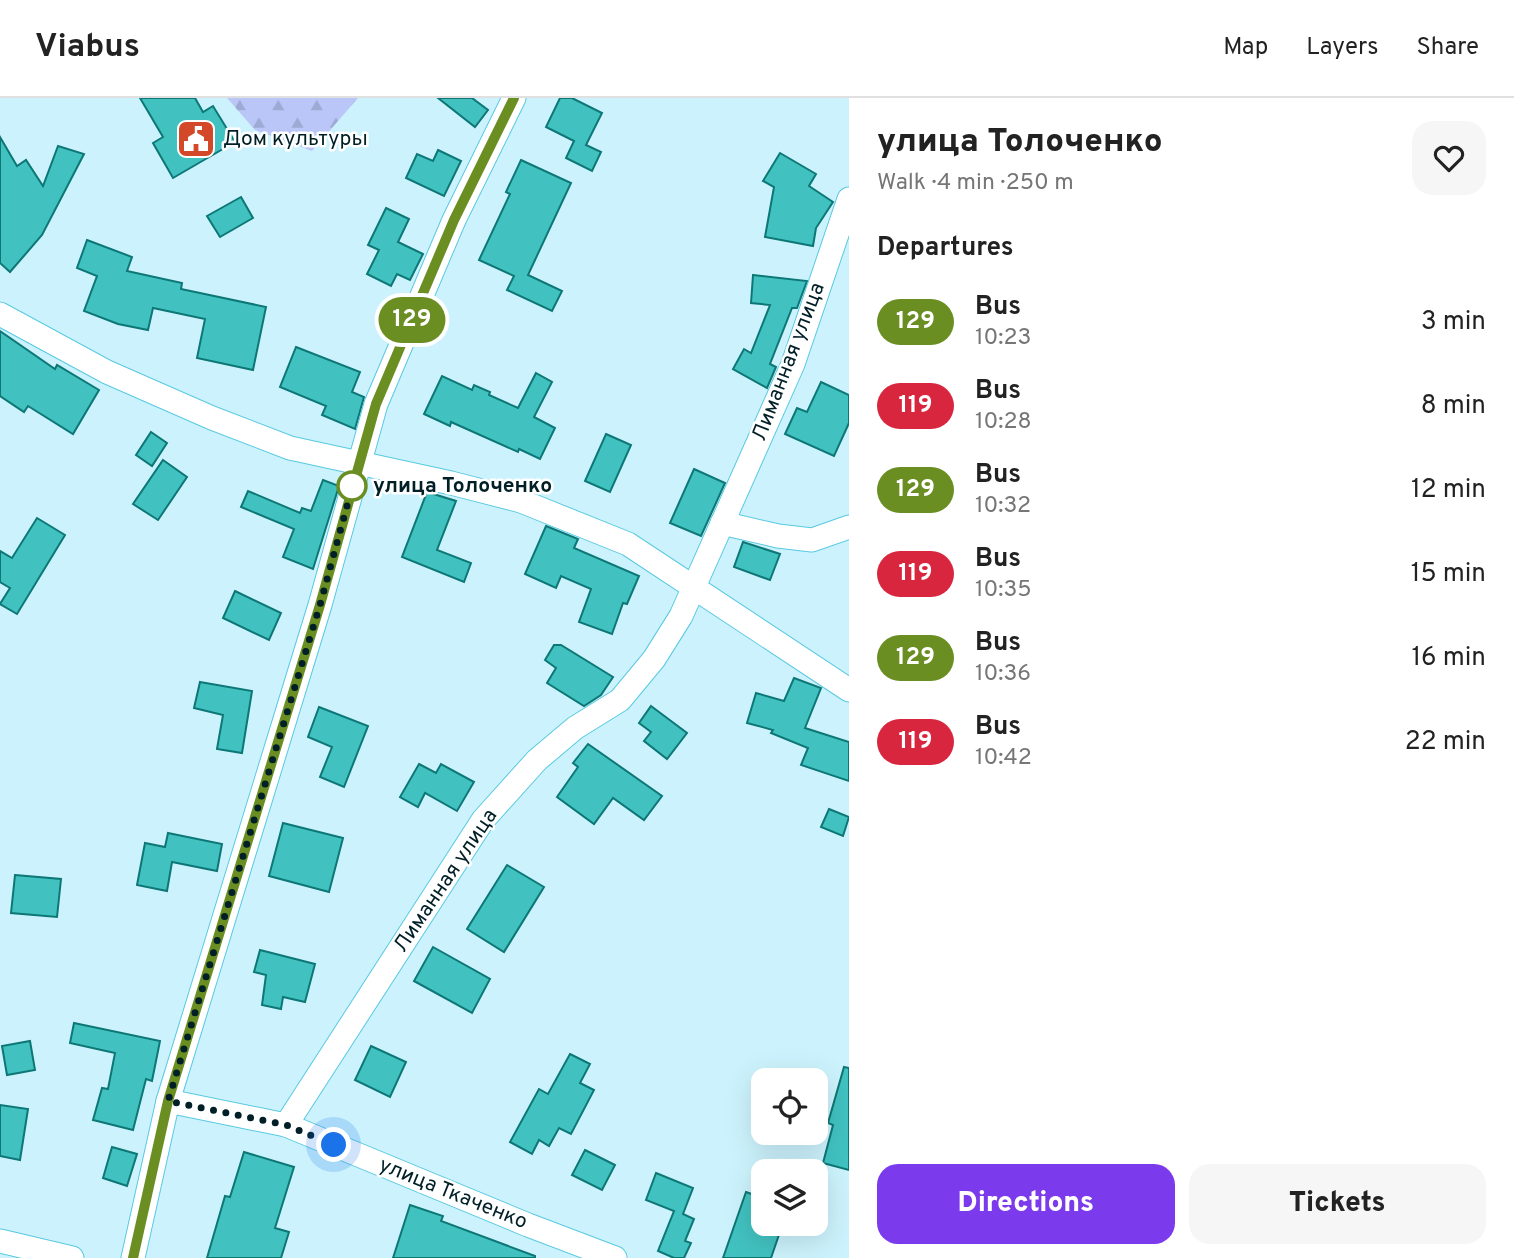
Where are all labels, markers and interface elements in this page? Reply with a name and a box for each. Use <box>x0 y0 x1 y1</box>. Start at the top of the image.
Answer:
text: Viabus <box>35 27 140 69</box>
text: Map <box>1223 33 1268 63</box>
text: Layers <box>1306 33 1378 63</box>
text: Share <box>1416 33 1479 63</box>
public building icon: Дом культуры <box>175 118 217 160</box>
button: heart <box>1412 121 1486 195</box>
text: улица Толоченко <box>877 122 1162 164</box>
place label: Дом культуры <box>223 126 368 153</box>
text: Walk · 4 min · 250 m <box>877 169 1074 198</box>
text: Departures <box>877 232 1014 265</box>
street label: Лиманная улица <box>746 279 832 445</box>
text: Bus <box>975 291 1021 324</box>
line badge: 129 <box>372 297 452 343</box>
text: 129 <box>392 305 432 335</box>
text: 3 min <box>1421 306 1486 339</box>
text: 129 <box>896 307 935 337</box>
text: 10:23 <box>975 324 1031 353</box>
text: Bus <box>975 375 1021 408</box>
text: 8 min <box>1421 390 1486 423</box>
text: 119 <box>899 391 932 421</box>
text: 10:28 <box>975 408 1032 437</box>
text: Bus <box>975 459 1021 492</box>
marker: улица Толоченко <box>337 471 367 501</box>
place label: улица Толоченко <box>373 473 552 500</box>
text: 12 min <box>1411 474 1486 507</box>
text: 129 <box>896 475 935 505</box>
text: 10:32 <box>975 492 1031 521</box>
text: Bus <box>975 543 1021 576</box>
text: 15 min <box>1411 558 1486 591</box>
text: 119 <box>899 559 932 589</box>
text: 10:35 <box>975 576 1032 605</box>
text: Bus <box>975 627 1021 660</box>
text: 16 min <box>1411 642 1486 675</box>
text: 129 <box>896 643 935 673</box>
text: 10:36 <box>975 660 1031 689</box>
text: Bus <box>975 711 1021 744</box>
text: 22 min <box>1405 726 1486 759</box>
text: 119 <box>899 727 932 757</box>
text: 10:42 <box>975 744 1032 773</box>
street label: Лиманная улица <box>388 804 504 958</box>
map controls <box>751 1068 828 1236</box>
button: locate <box>751 1068 828 1145</box>
your location <box>316 1127 351 1162</box>
street label: улица Ткаченко <box>375 1152 531 1236</box>
button: layers <box>751 1159 828 1236</box>
button: Directions <box>877 1164 1175 1244</box>
button: Tickets <box>1189 1164 1486 1244</box>

